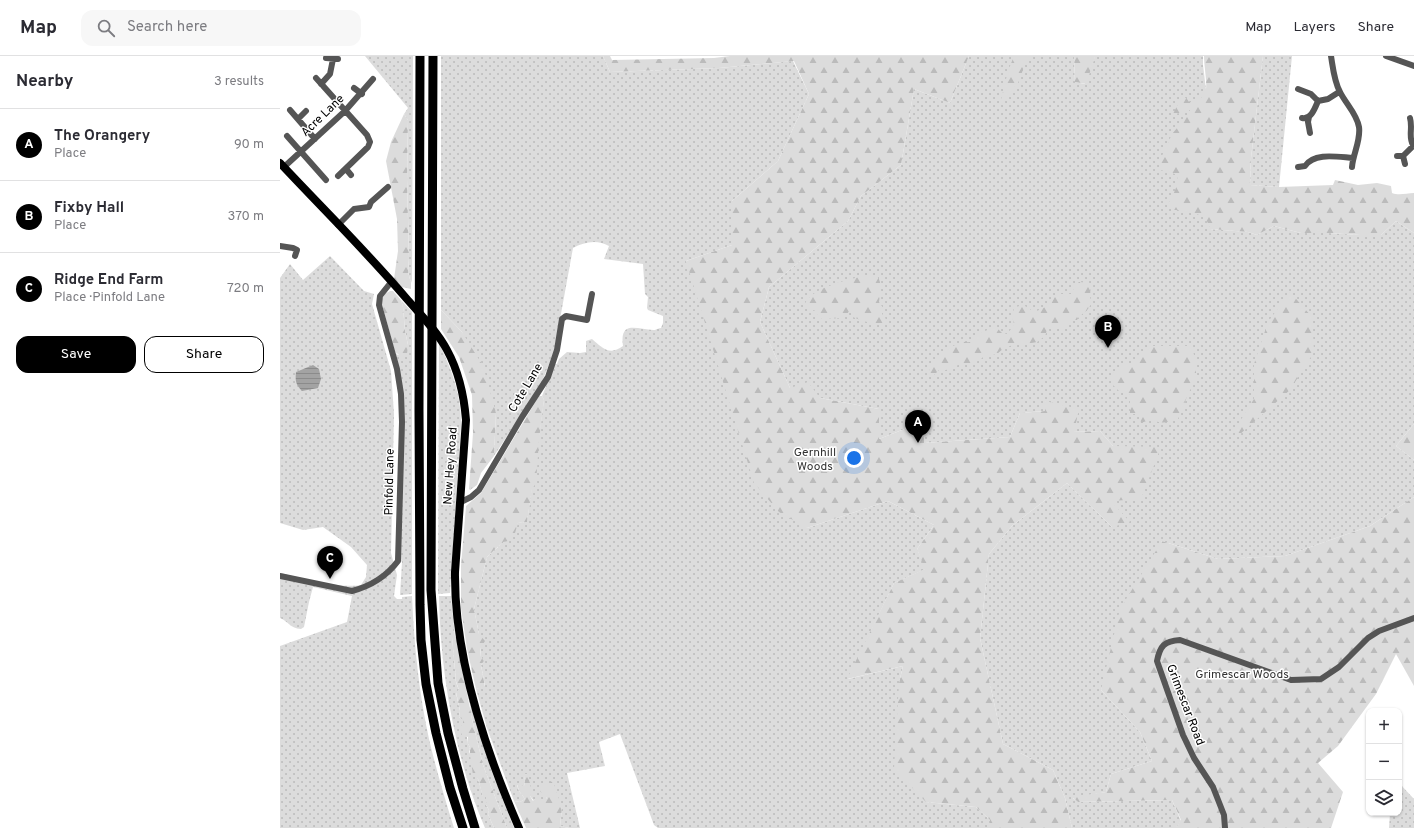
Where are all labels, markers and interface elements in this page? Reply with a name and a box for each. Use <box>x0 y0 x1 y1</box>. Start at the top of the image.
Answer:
search box <box>81 10 361 46</box>
text: Map <box>20 16 57 40</box>
icon: search <box>95 17 117 39</box>
text: Search here <box>127 18 207 37</box>
text: Map <box>1245 19 1271 36</box>
text: Layers <box>1293 19 1335 36</box>
text: Share <box>1357 19 1394 36</box>
text: Nearby <box>16 71 73 93</box>
text: 3 results <box>214 74 264 90</box>
street label: Acre Lane <box>298 91 348 141</box>
text: The Orangery <box>54 127 150 146</box>
text: A <box>24 137 34 153</box>
text: 90 m <box>234 137 264 153</box>
text: Place <box>54 146 86 162</box>
text: Fixby Hall <box>54 199 124 218</box>
text: B <box>25 209 33 225</box>
text: 370 m <box>227 209 264 225</box>
text: Place <box>54 218 86 234</box>
text: Ridge End Farm <box>54 271 163 290</box>
text: C <box>25 281 33 297</box>
text: 720 m <box>227 281 264 297</box>
text: Place · Pinfold Lane <box>54 290 165 306</box>
pin: B <box>1095 315 1121 348</box>
button: Save <box>16 336 136 373</box>
button: Share <box>144 336 264 373</box>
street label: Cote Lane <box>505 360 547 416</box>
pin: A <box>905 410 931 443</box>
street label: New Hey Road <box>440 427 462 505</box>
park label: Gernhill Woods <box>794 445 836 475</box>
street label: Pinfold Lane <box>381 448 399 516</box>
your location <box>844 448 864 468</box>
pin: C <box>317 546 343 579</box>
street label: Grimescar Road <box>1162 662 1208 748</box>
park label: Grimescar Woods <box>1195 667 1289 683</box>
map controls <box>1366 708 1402 816</box>
button: + <box>1366 708 1402 744</box>
button: − <box>1366 744 1402 780</box>
button: layers <box>1366 780 1402 816</box>

